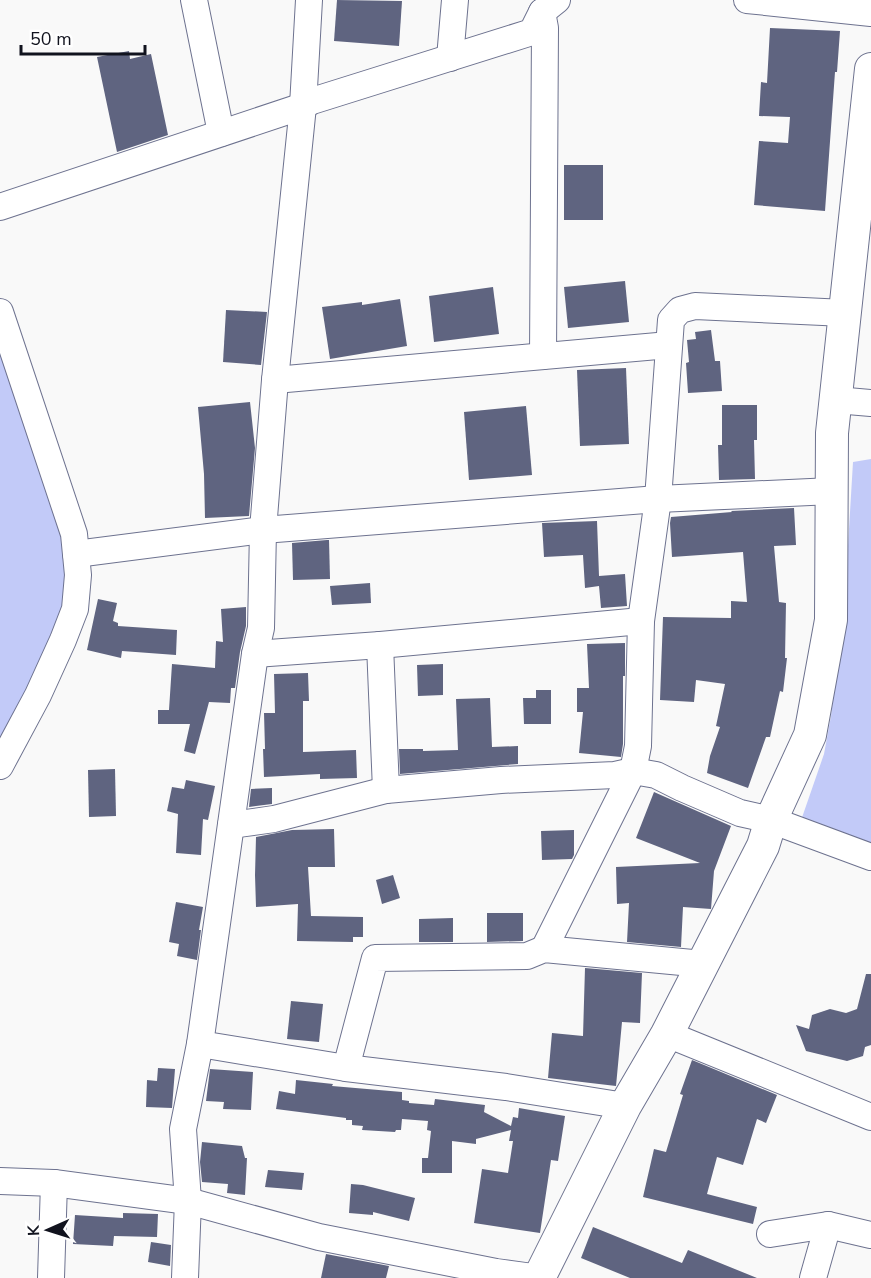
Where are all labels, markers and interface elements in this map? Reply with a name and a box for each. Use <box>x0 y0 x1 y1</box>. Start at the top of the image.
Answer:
scale bar <box>21 18 146 56</box>
text: 50 m <box>30 27 72 51</box>
north arrow <box>18 1200 78 1260</box>
text: K <box>23 1223 45 1237</box>

